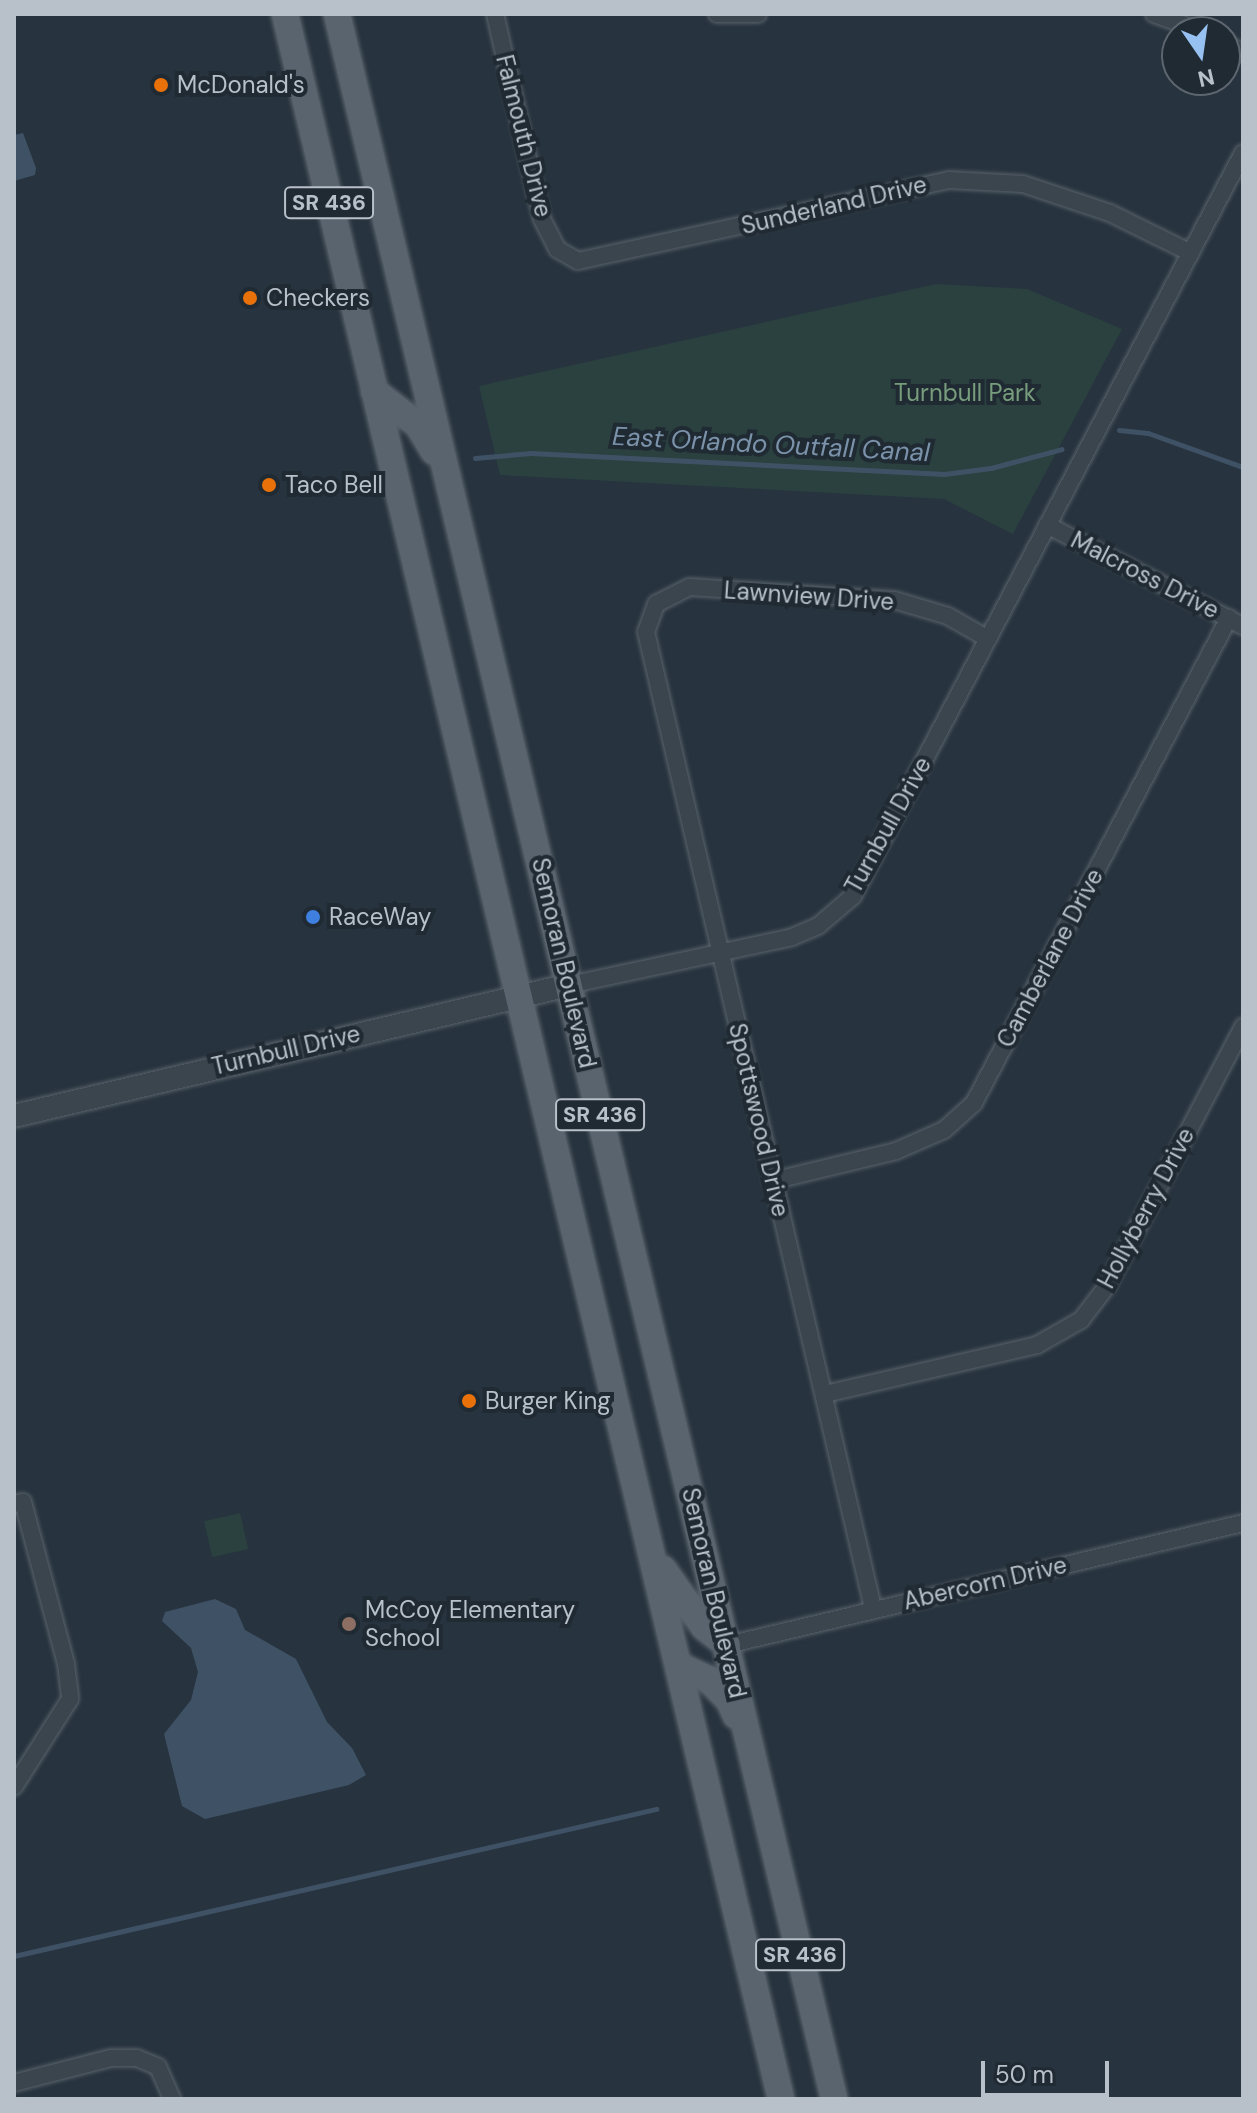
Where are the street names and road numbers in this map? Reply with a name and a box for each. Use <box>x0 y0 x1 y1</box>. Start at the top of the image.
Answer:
street label: Falmouth Drive <box>490 52 558 220</box>
street label: Sunderland Drive <box>738 170 930 240</box>
road number: SR 436 <box>283 185 375 221</box>
street label: Malcross Drive <box>1066 525 1224 625</box>
street label: Lawnview Drive <box>723 576 895 616</box>
street label: Turnbull Drive <box>839 752 937 898</box>
street label: Semoran Boulevard <box>526 855 602 1071</box>
street label: Camberlane Drive <box>991 864 1109 1052</box>
street label: Turnbull Drive <box>209 1019 363 1081</box>
street label: Spottswood Drive <box>723 1020 795 1220</box>
road number: SR 436 <box>554 1097 646 1133</box>
street label: Hollyberry Drive <box>1092 1123 1200 1293</box>
street label: Semoran Boulevard <box>676 1485 752 1701</box>
street label: Abercorn Drive <box>900 1550 1070 1616</box>
road number: SR 436 <box>754 1937 846 1973</box>

